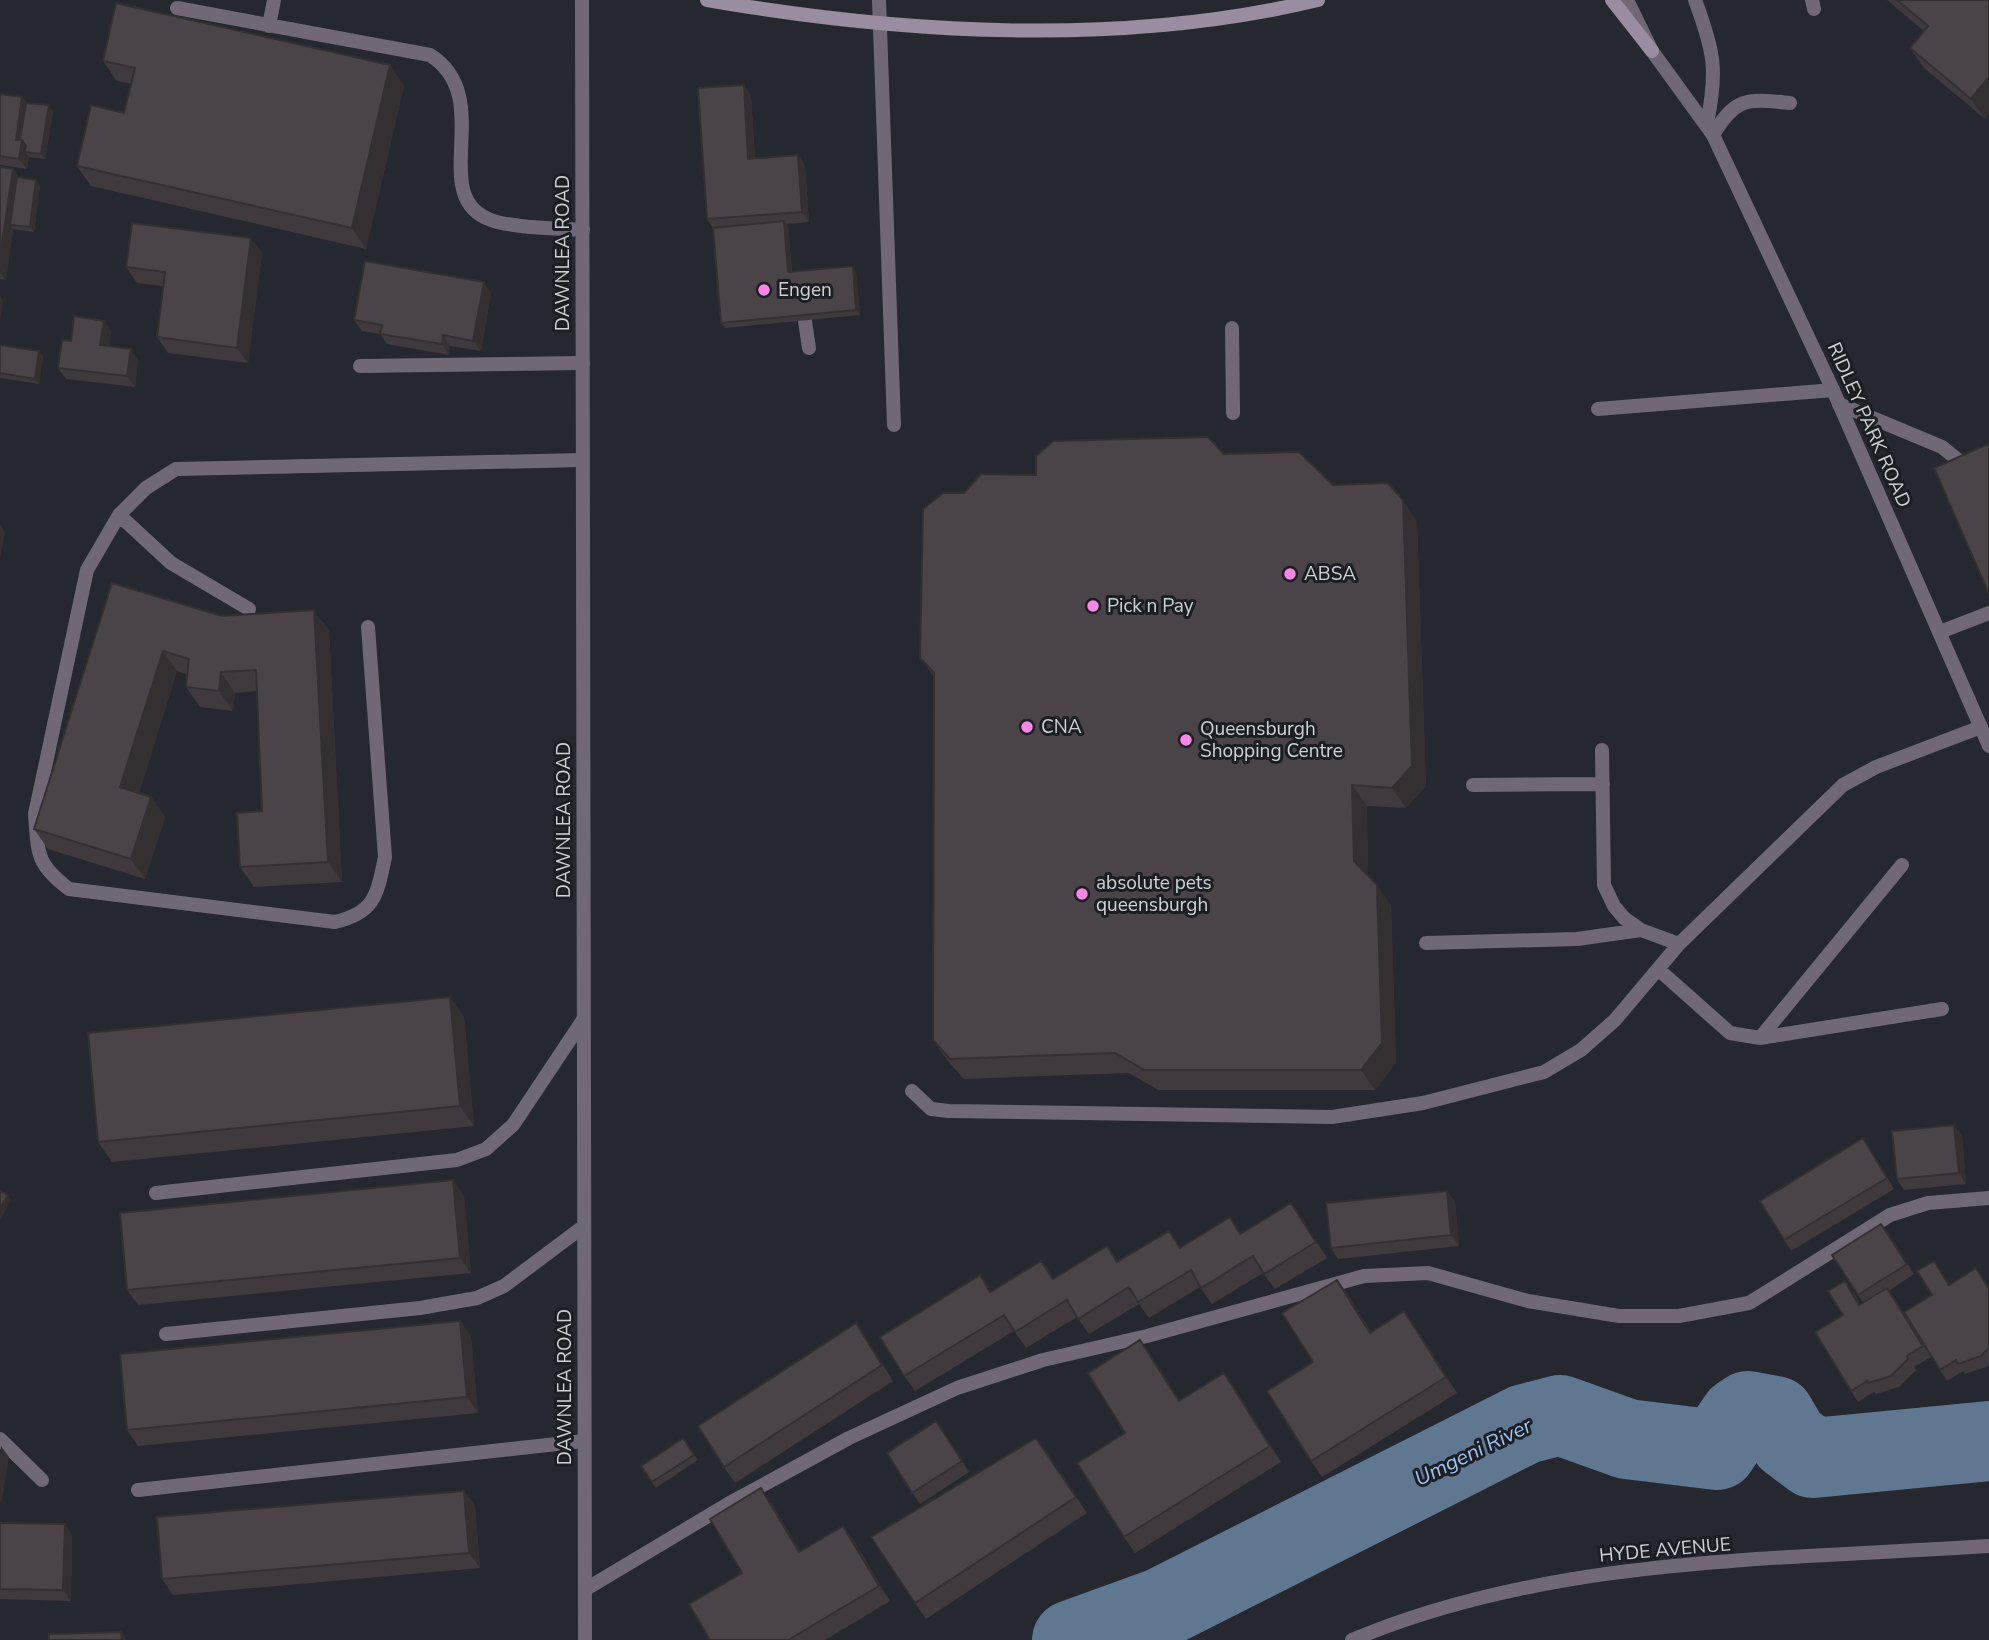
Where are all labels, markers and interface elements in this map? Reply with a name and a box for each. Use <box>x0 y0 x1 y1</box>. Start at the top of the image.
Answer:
street label: DAWNLEA ROAD <box>550 175 576 331</box>
place label: Engen <box>778 277 832 303</box>
marker: Engen <box>756 282 772 298</box>
street label: RIDLEY PARK ROAD <box>1821 338 1917 512</box>
place label: ABSA <box>1304 561 1356 587</box>
marker: ABSA <box>1282 566 1298 582</box>
place label: Pick n Pay <box>1107 593 1194 619</box>
marker: Pick n Pay <box>1085 598 1101 614</box>
place label: CNA <box>1041 714 1082 740</box>
place label: Queensburgh Shopping Centre <box>1200 716 1343 764</box>
marker: CNA <box>1019 719 1035 735</box>
marker: Queensburgh Shopping Centre <box>1178 732 1194 748</box>
street label: DAWNLEA ROAD <box>551 742 577 898</box>
place label: absolute pets queensburgh <box>1096 870 1212 918</box>
marker: absolute pets queensburgh <box>1074 886 1090 902</box>
street label: DAWNLEA ROAD <box>552 1309 578 1465</box>
water label: Umgeni River <box>1410 1411 1537 1492</box>
street label: HYDE AVENUE <box>1598 1531 1732 1569</box>

